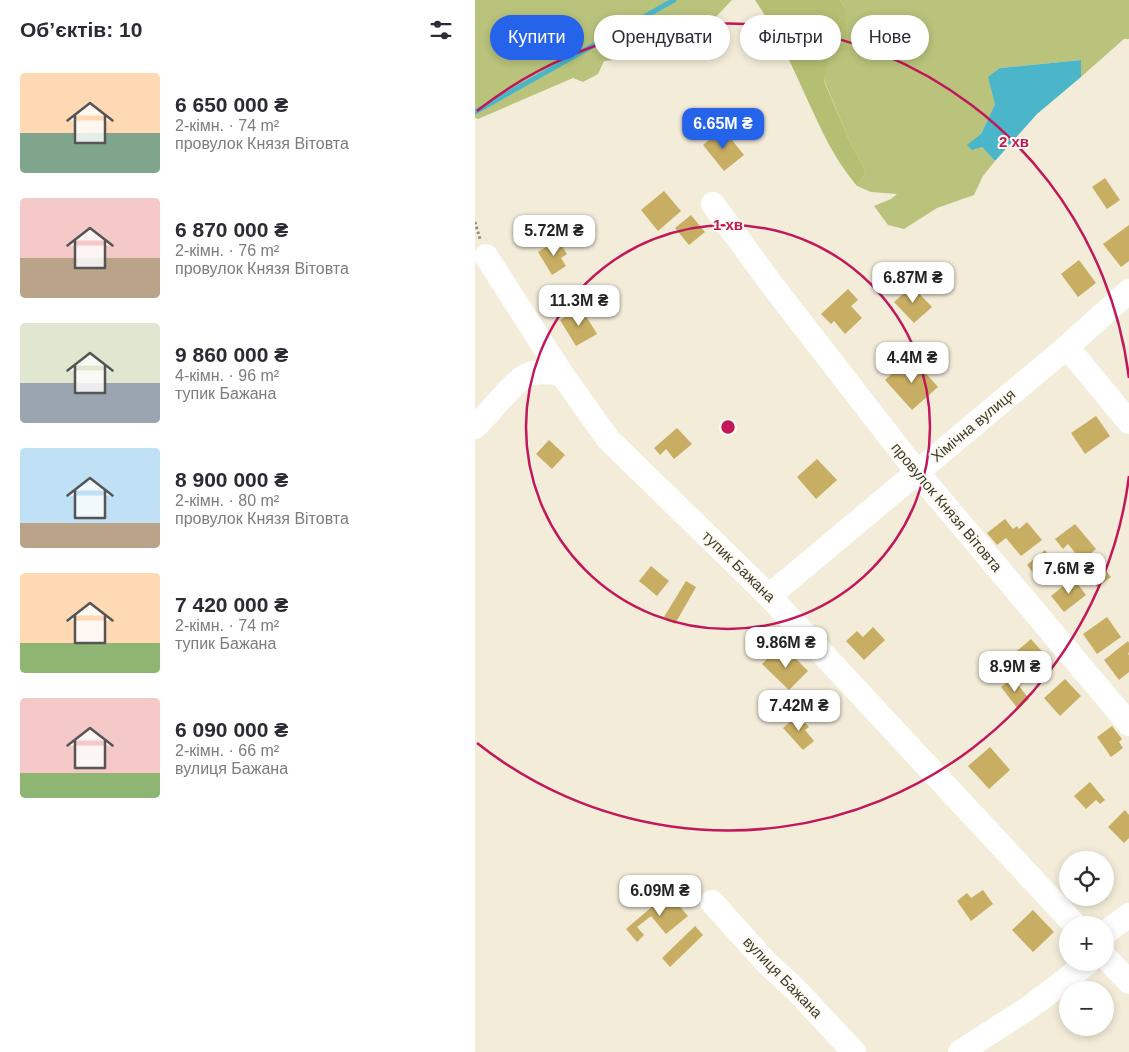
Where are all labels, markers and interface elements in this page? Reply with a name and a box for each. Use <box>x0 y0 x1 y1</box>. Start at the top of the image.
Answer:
chip: Купити <box>490 15 584 60</box>
chip: Орендувати <box>594 15 730 60</box>
chip: Фільтри <box>740 15 841 60</box>
chip: Нове <box>851 15 929 60</box>
icon: filters <box>427 16 455 44</box>
text: Об’єктів: 10 <box>20 18 142 41</box>
icon: home <box>60 93 120 153</box>
text: 6 650 000 ₴ <box>175 93 288 116</box>
pin: 6.65M ₴ <box>677 108 769 150</box>
text: 6.65M ₴ <box>693 115 753 132</box>
text: 2-кімн. · 74 m² <box>175 117 279 134</box>
text: 2 хв <box>999 133 1029 150</box>
text: провулок Князя Вітовта <box>175 135 349 152</box>
pin: 5.72M ₴ <box>508 214 600 257</box>
text: 1 хв <box>713 216 743 233</box>
icon: home <box>60 218 120 278</box>
text: 6 870 000 ₴ <box>175 218 288 241</box>
text: 5.72M ₴ <box>524 222 584 239</box>
text: 2-кімн. · 76 m² <box>175 242 279 259</box>
text: провулок Князя Вітовта <box>175 260 349 277</box>
pin: 6.87M ₴ <box>867 262 959 304</box>
text: 6.87M ₴ <box>883 269 943 286</box>
pin: 11.3M ₴ <box>533 284 625 327</box>
text: 11.3M ₴ <box>550 292 608 309</box>
pin: 4.4M ₴ <box>871 342 953 384</box>
icon: home <box>60 343 120 403</box>
text: 9 860 000 ₴ <box>175 343 288 366</box>
text: 4.4M ₴ <box>887 349 937 366</box>
text: 4-кімн. · 96 m² <box>175 367 279 384</box>
text: тупик Бажана <box>175 385 276 402</box>
street label: Хімічна вулиця <box>928 385 1018 465</box>
centre of rings <box>719 418 737 436</box>
street label: провулок Князя Вітовта <box>888 439 1006 575</box>
icon: home <box>60 468 120 528</box>
text: 8 900 000 ₴ <box>175 468 288 491</box>
text: 2-кімн. · 80 m² <box>175 492 279 509</box>
text: провулок Князя Вітовта <box>175 510 349 527</box>
street label: тупик Бажана <box>699 527 780 606</box>
pin: 7.6M ₴ <box>1028 552 1110 595</box>
text: 7.6M ₴ <box>1044 560 1094 577</box>
icon: home <box>60 593 120 653</box>
text: 7 420 000 ₴ <box>175 593 288 616</box>
text: 2-кімн. · 74 m² <box>175 617 279 634</box>
pin: 9.86M ₴ <box>740 626 832 669</box>
text: 9.86M ₴ <box>756 634 816 651</box>
text: тупик Бажана <box>175 635 276 652</box>
pin: 8.9M ₴ <box>974 650 1056 693</box>
text: 8.9M ₴ <box>990 658 1040 675</box>
pin: 7.42M ₴ <box>753 690 845 732</box>
text: 7.42M ₴ <box>769 697 829 714</box>
icon: home <box>60 718 120 778</box>
text: 6 090 000 ₴ <box>175 718 288 741</box>
text: 2-кімн. · 66 m² <box>175 742 279 759</box>
text: вулиця Бажана <box>175 760 288 777</box>
map controls <box>1059 851 1114 1036</box>
button: locate <box>1059 851 1114 906</box>
pin: 6.09M ₴ <box>614 874 706 917</box>
text: 6.09M ₴ <box>630 882 690 899</box>
button: + <box>1059 916 1114 971</box>
street label: вулиця Бажана <box>740 933 826 1022</box>
button: − <box>1059 981 1114 1036</box>

